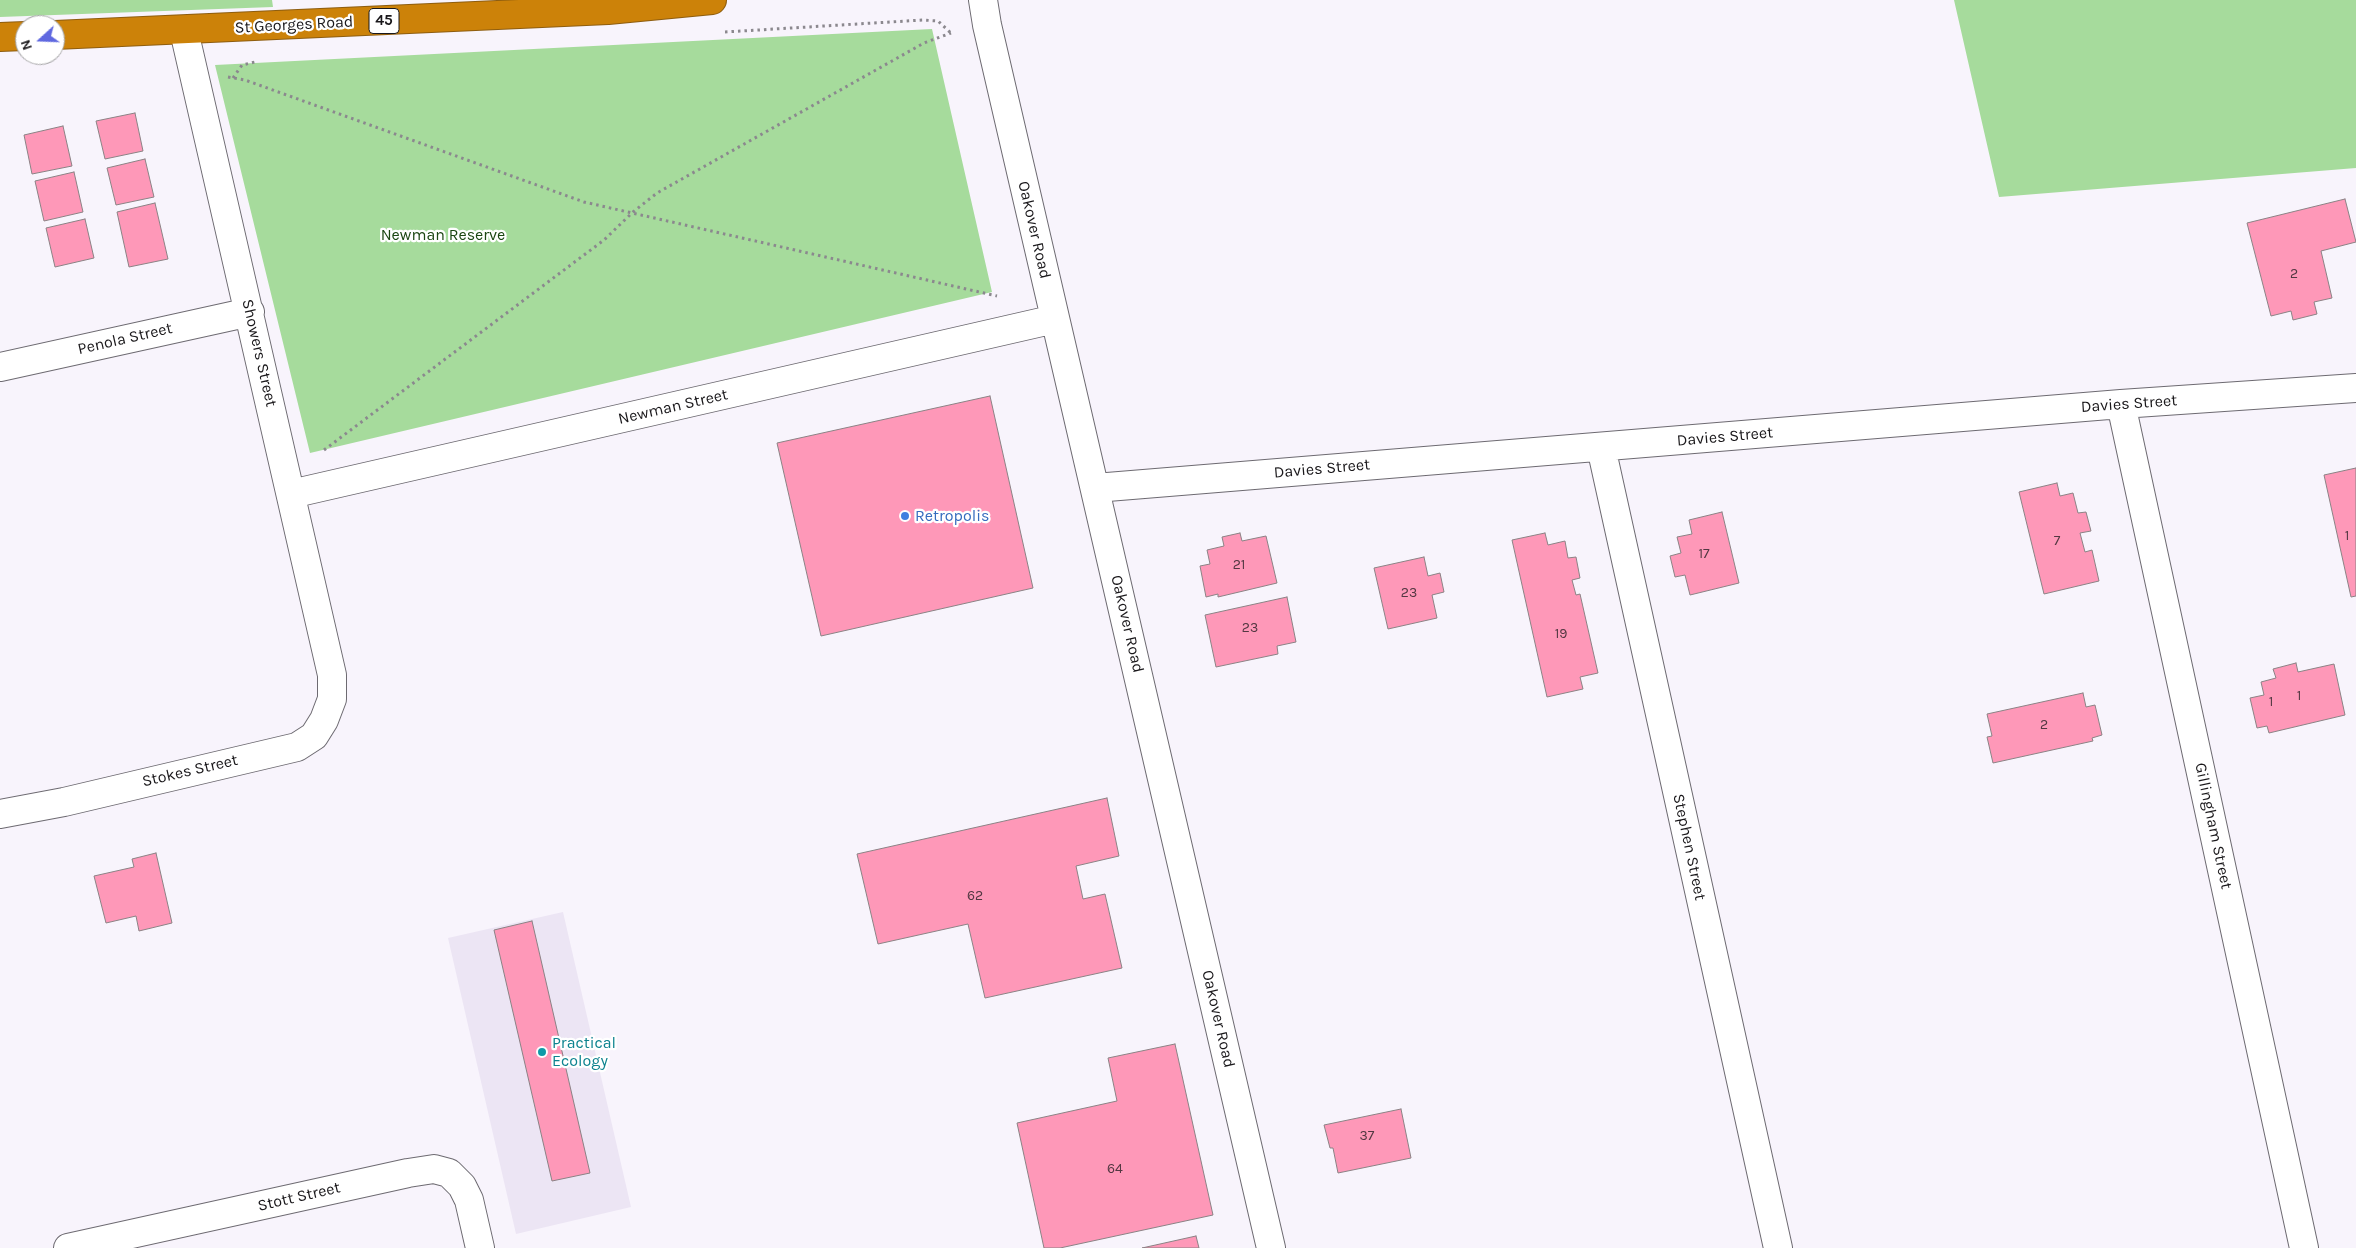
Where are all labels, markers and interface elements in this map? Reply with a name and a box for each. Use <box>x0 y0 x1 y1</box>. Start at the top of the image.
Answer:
road number: 45 <box>369 8 399 34</box>
street label: St Georges Road <box>234 12 354 38</box>
north arrow <box>15 15 65 65</box>
text: N <box>17 37 36 53</box>
street label: Oakover Road <box>1013 179 1055 281</box>
park label: Newman Reserve <box>381 225 505 245</box>
house number: 2 <box>2290 266 2298 282</box>
street label: Showers Street <box>237 297 281 409</box>
street label: Penola Street <box>76 319 174 359</box>
street label: Newman Street <box>616 385 730 429</box>
street label: Davies Street <box>2080 391 2178 417</box>
street label: Davies Street <box>1676 423 1774 451</box>
street label: Davies Street <box>1273 455 1371 483</box>
place label: Retropolis <box>915 506 989 526</box>
marker: Retropolis <box>899 510 911 522</box>
house number: 1 <box>2345 528 2349 544</box>
house number: 7 <box>2054 533 2060 549</box>
house number: 17 <box>1698 546 1710 562</box>
house number: 21 <box>1233 557 1245 573</box>
street label: Oakover Road <box>1106 573 1148 675</box>
house number: 23 <box>1401 585 1417 601</box>
house number: 23 <box>1242 620 1258 636</box>
house number: 19 <box>1555 626 1567 642</box>
house number: 1 <box>2297 688 2301 704</box>
house number: 1 <box>2269 694 2273 710</box>
house number: 2 <box>2040 717 2048 733</box>
street label: Stokes Street <box>140 751 240 791</box>
street label: Gillingham Street <box>2190 761 2236 891</box>
street label: Stephen Street <box>1668 792 1710 902</box>
house number: 62 <box>967 888 983 904</box>
street label: Oakover Road <box>1197 968 1239 1070</box>
place label: Practical Ecology <box>552 1033 616 1071</box>
marker: Practical Ecology <box>536 1046 548 1058</box>
house number: 37 <box>1360 1128 1374 1144</box>
house number: 64 <box>1107 1161 1123 1177</box>
street label: Stott Street <box>256 1178 342 1216</box>

